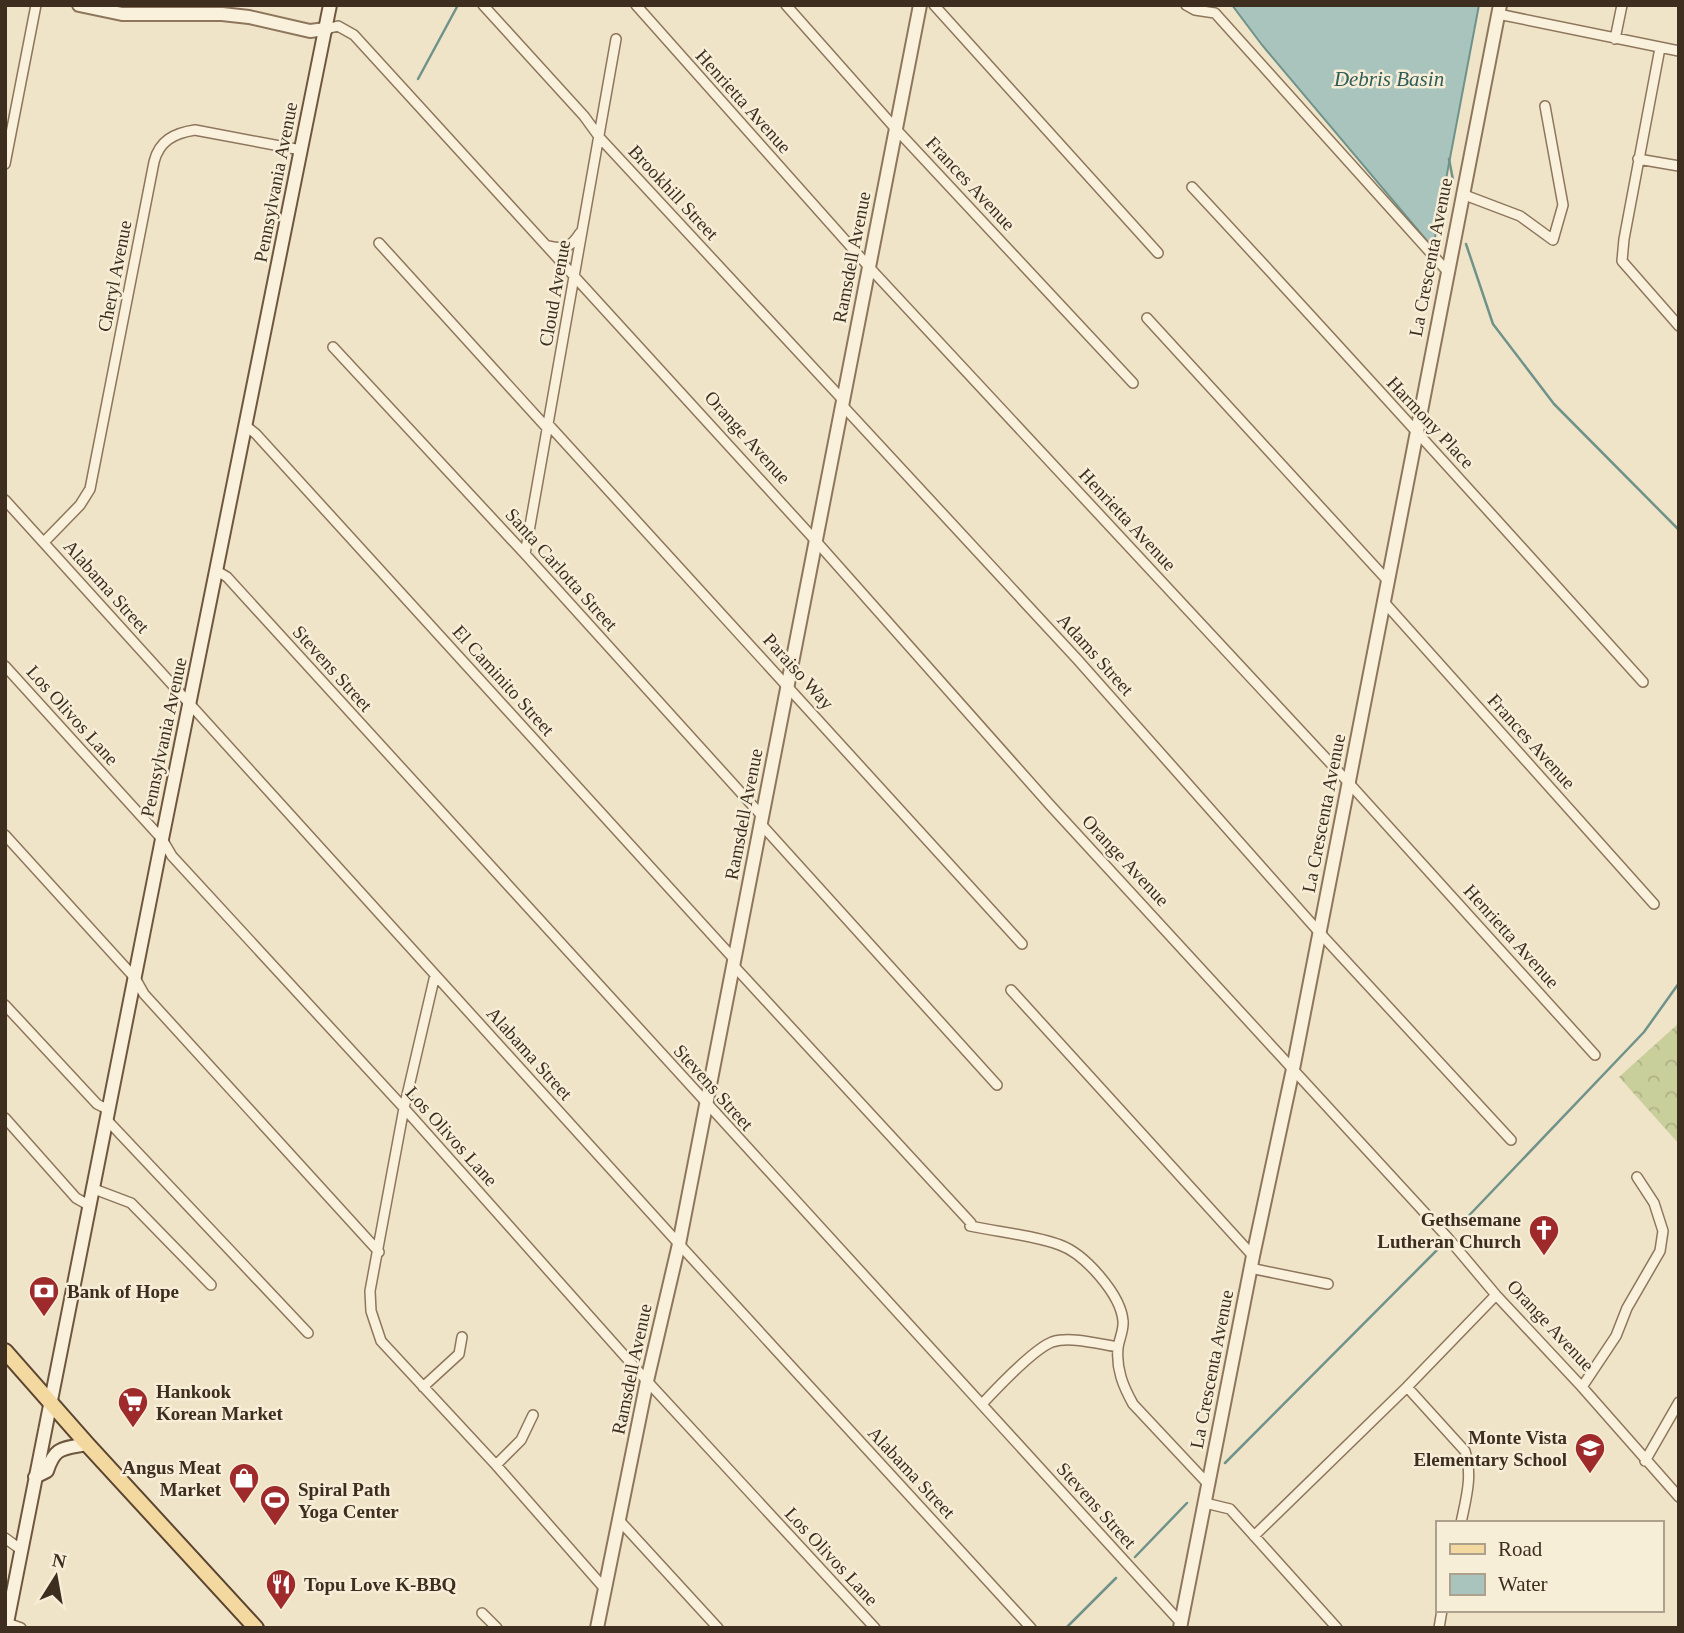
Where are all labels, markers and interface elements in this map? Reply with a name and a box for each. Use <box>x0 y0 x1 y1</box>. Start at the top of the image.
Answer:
street label: Henrietta Avenue <box>692 45 796 157</box>
water label: Debris Basin <box>1333 67 1444 91</box>
street label: Pennsylvania Avenue <box>250 100 301 264</box>
street label: Frances Avenue <box>922 132 1019 235</box>
street label: Brookhill Street <box>624 141 723 245</box>
street label: La Crescenta Avenue <box>1405 176 1456 338</box>
street label: Ramsdell Avenue <box>828 190 875 324</box>
street label: Cheryl Avenue <box>93 219 136 334</box>
street label: Cloud Avenue <box>535 238 574 348</box>
street label: Harmony Place <box>1383 372 1478 473</box>
street label: Orange Avenue <box>701 387 795 488</box>
street label: Henrietta Avenue <box>1075 464 1180 575</box>
street label: Santa Carlotta Street <box>501 504 623 635</box>
street label: Alabama Street <box>59 536 154 638</box>
street label: Adams Street <box>1053 609 1138 700</box>
street label: Stevens Street <box>289 621 377 716</box>
street label: El Caminito Street <box>449 621 559 740</box>
street label: Paraiso Way <box>759 629 838 714</box>
street label: Pennsylvania Avenue <box>136 655 191 819</box>
street label: Los Olivos Lane <box>22 661 123 769</box>
street label: Frances Avenue <box>1484 690 1580 793</box>
street label: La Crescenta Avenue <box>1298 732 1349 894</box>
street label: Ramsdell Avenue <box>720 747 767 881</box>
street label: Orange Avenue <box>1078 810 1173 910</box>
street label: Henrietta Avenue <box>1460 880 1564 992</box>
street label: Alabama Street <box>482 1003 577 1105</box>
street label: Stevens Street <box>670 1040 758 1135</box>
street label: Los Olivos Lane <box>401 1082 502 1190</box>
place label: Gethsemane Lutheran Church <box>1377 1209 1521 1252</box>
church icon: Gethsemane Lutheran Church <box>1527 1213 1561 1257</box>
bank icon: Bank of Hope <box>27 1274 61 1318</box>
street label: Orange Avenue <box>1503 1275 1598 1375</box>
place label: Bank of Hope <box>67 1281 179 1302</box>
street label: La Crescenta Avenue <box>1186 1288 1237 1450</box>
street label: Ramsdell Avenue <box>607 1302 656 1436</box>
place label: Hankook Korean Market <box>156 1381 283 1424</box>
supermarket icon: Hankook Korean Market <box>116 1385 150 1429</box>
street label: Alabama Street <box>864 1422 960 1523</box>
place label: Monte Vista Elementary School <box>1413 1427 1567 1470</box>
school or university icon: Monte Vista Elementary School <box>1573 1431 1607 1475</box>
place label: Angus Meat Market <box>122 1457 222 1500</box>
street label: Stevens Street <box>1053 1458 1141 1553</box>
shop icon: Angus Meat Market <box>227 1461 261 1505</box>
place label: Spiral Path Yoga Center <box>298 1479 399 1522</box>
sports icon: Spiral Path Yoga Center <box>258 1483 292 1527</box>
street label: Los Olivos Lane <box>781 1503 883 1610</box>
legend <box>1436 1521 1663 1612</box>
text: Road <box>1498 1537 1543 1561</box>
north arrow <box>21 1542 91 1612</box>
text: N <box>50 1549 68 1572</box>
restaurant icon: Topu Love K-BBQ <box>264 1567 298 1611</box>
text: Water <box>1498 1572 1548 1596</box>
place label: Topu Love K-BBQ <box>304 1574 456 1595</box>

